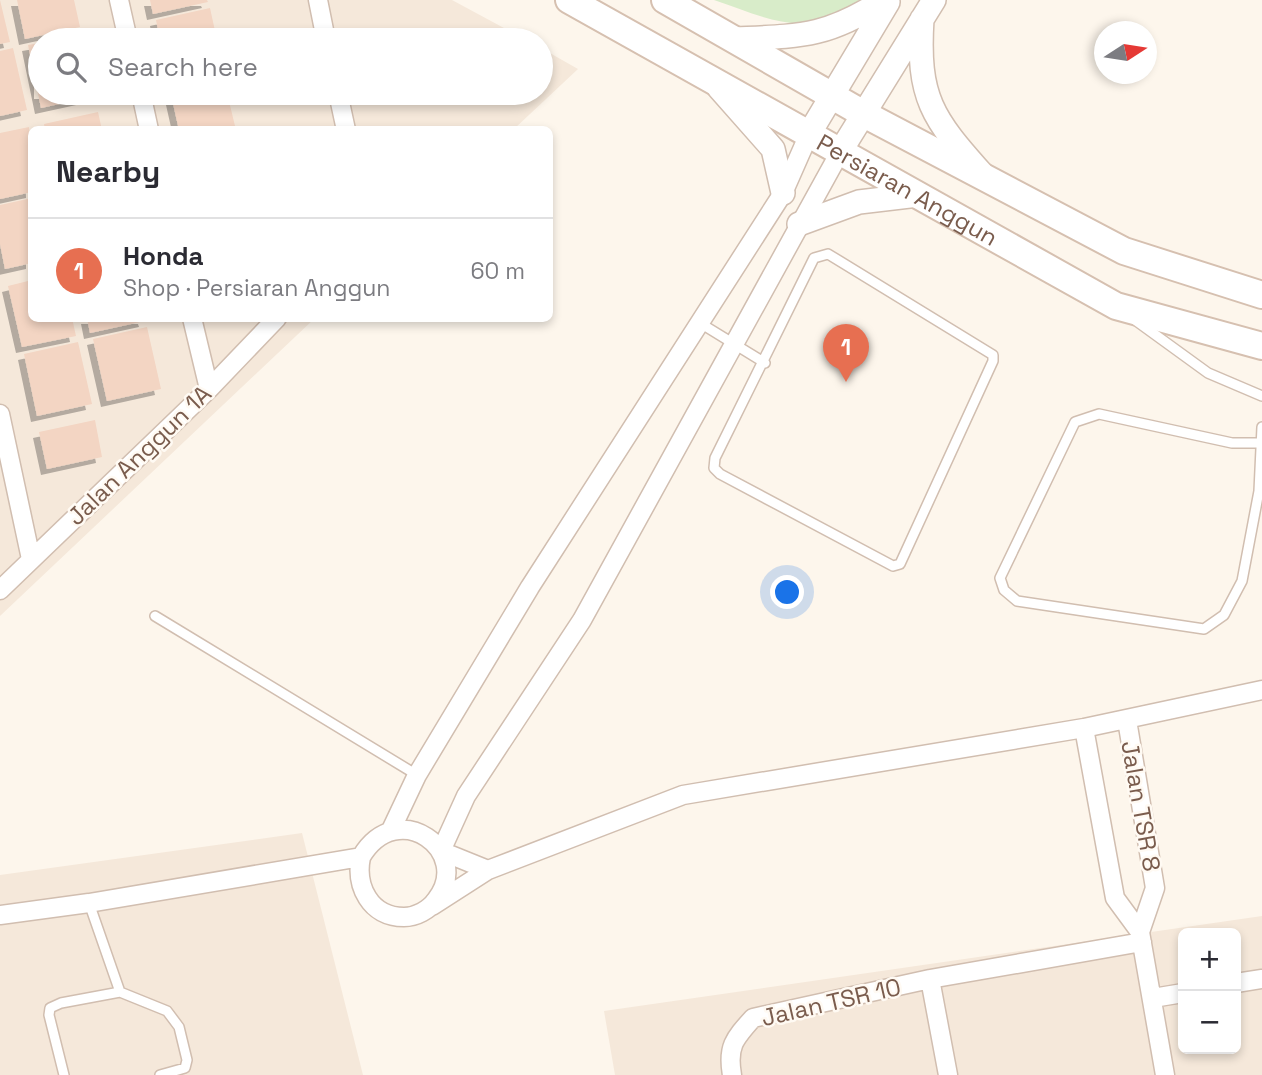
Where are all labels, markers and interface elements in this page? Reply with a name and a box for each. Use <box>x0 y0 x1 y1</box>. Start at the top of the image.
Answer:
north arrow <box>1094 21 1157 84</box>
search box <box>28 28 553 105</box>
icon: search <box>52 48 90 86</box>
text: Search here <box>108 50 258 84</box>
street label: Persiaran Anggun <box>812 126 1004 252</box>
text: Nearby <box>56 152 160 191</box>
text: Honda <box>123 239 204 273</box>
text: 1 <box>74 256 84 286</box>
text: 60 m <box>470 256 525 286</box>
text: Shop · Persiaran Anggun <box>123 273 390 303</box>
pin: 1 <box>823 324 869 382</box>
street label: Jalan Anggun 1A <box>60 378 218 532</box>
your location <box>770 575 804 609</box>
street label: Jalan TSR 8 <box>1114 738 1168 874</box>
map controls <box>1178 928 1241 1054</box>
button: + <box>1178 928 1241 991</box>
street label: Jalan TSR 10 <box>758 971 904 1033</box>
button: − <box>1178 991 1241 1054</box>

